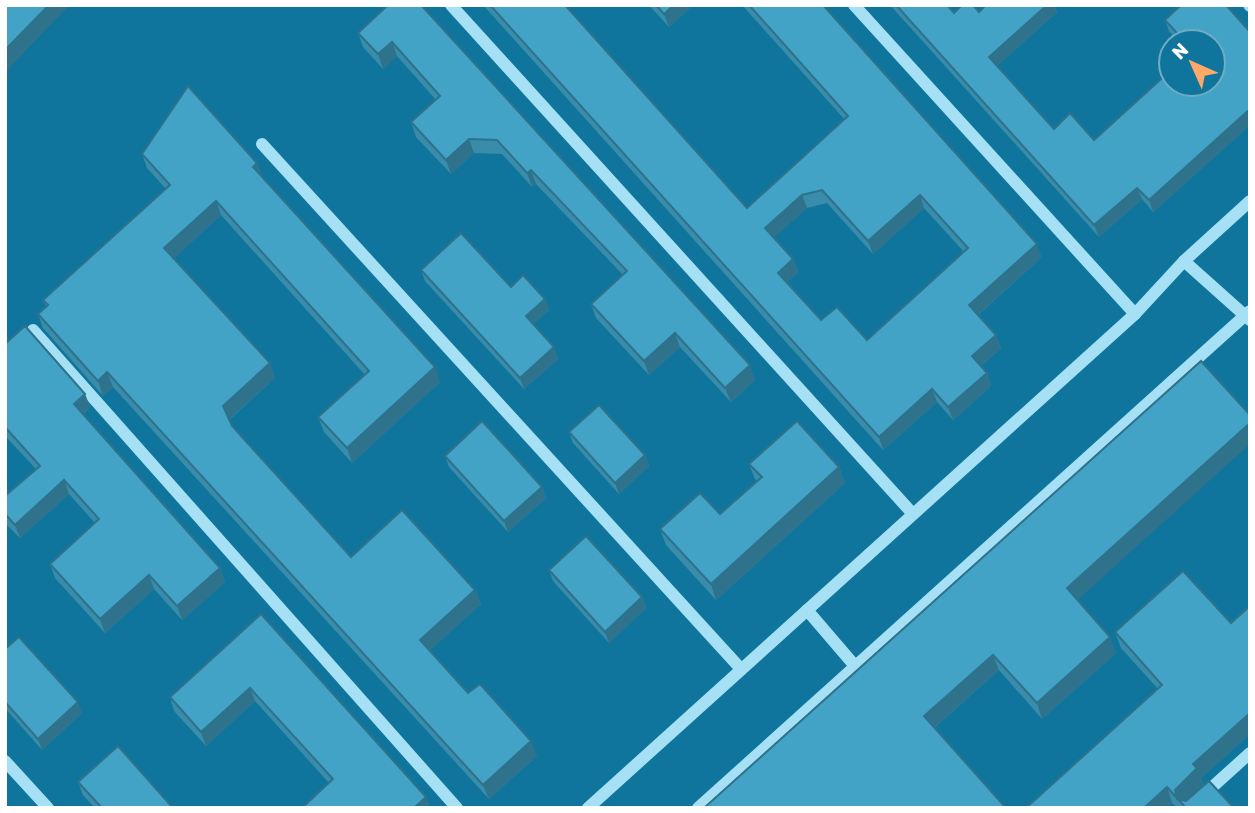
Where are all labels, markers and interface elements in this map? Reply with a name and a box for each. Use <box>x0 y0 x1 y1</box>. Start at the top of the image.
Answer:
north arrow <box>1157 28 1227 98</box>
text: N <box>1167 38 1193 64</box>

